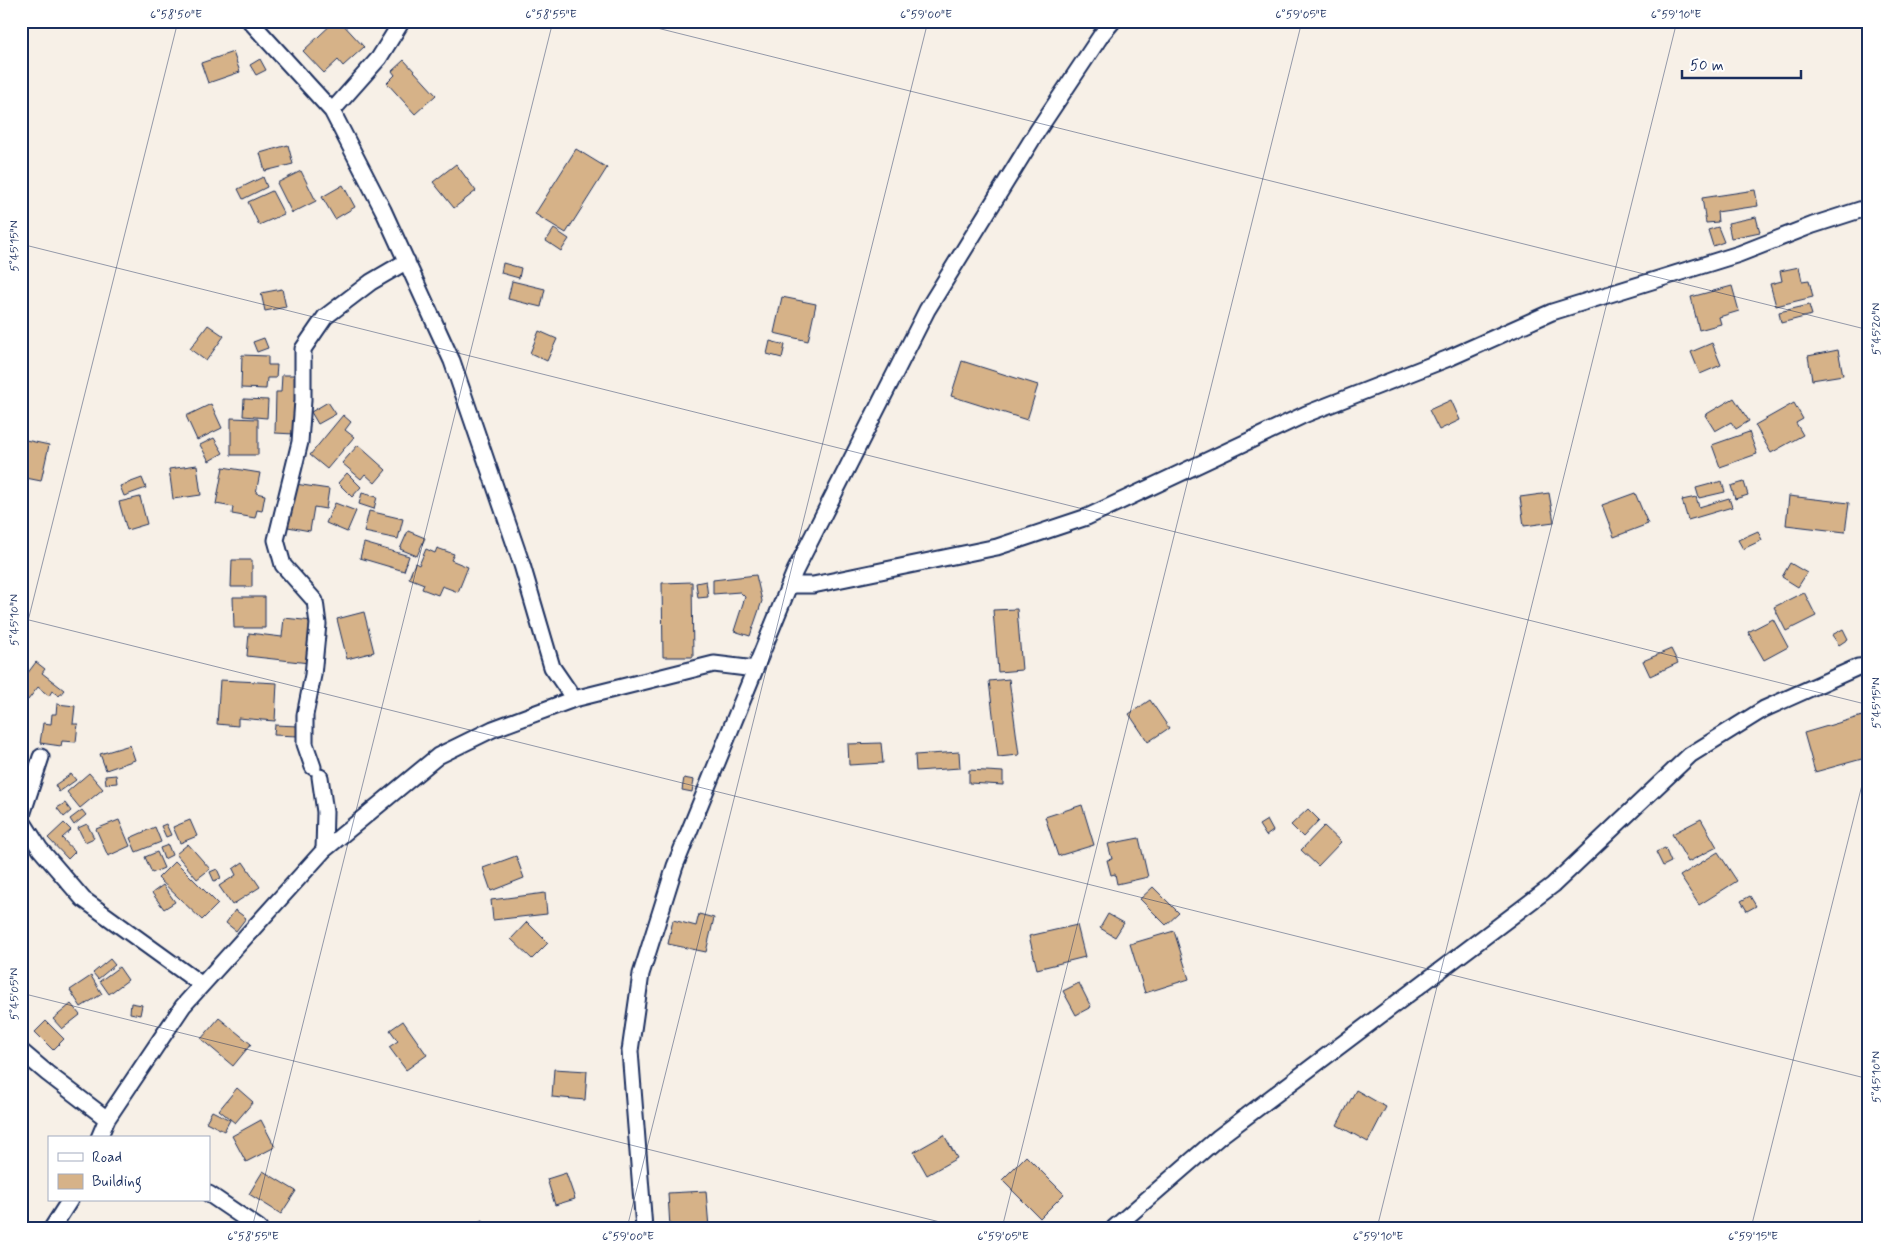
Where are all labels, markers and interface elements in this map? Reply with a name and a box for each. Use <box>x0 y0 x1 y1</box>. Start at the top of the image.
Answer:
text: 6°58'50"E <box>150 7 202 23</box>
text: 6°58'55"E <box>525 7 577 23</box>
text: 6°59'00"E <box>900 7 952 23</box>
text: 6°59'05"E <box>1275 7 1327 23</box>
text: 6°59'10"E <box>1651 7 1701 23</box>
scale bar <box>1682 48 1801 80</box>
text: 50 m <box>1690 56 1724 76</box>
text: 5°45'15"N <box>7 220 23 272</box>
text: 5°45'20"N <box>1869 303 1885 355</box>
text: 5°45'10"N <box>7 594 23 646</box>
text: 5°45'15"N <box>1869 677 1885 729</box>
text: 5°45'05"N <box>7 968 23 1020</box>
text: 5°45'10"N <box>1869 1051 1885 1103</box>
legend <box>48 1136 210 1202</box>
text: Road <box>92 1148 122 1168</box>
text: Building <box>92 1172 142 1193</box>
text: 6°58'55"E <box>227 1229 279 1245</box>
text: 6°59'00"E <box>602 1229 654 1245</box>
text: 6°59'05"E <box>977 1229 1029 1245</box>
text: 6°59'10"E <box>1353 1229 1403 1245</box>
text: 6°59'15"E <box>1728 1229 1778 1245</box>

